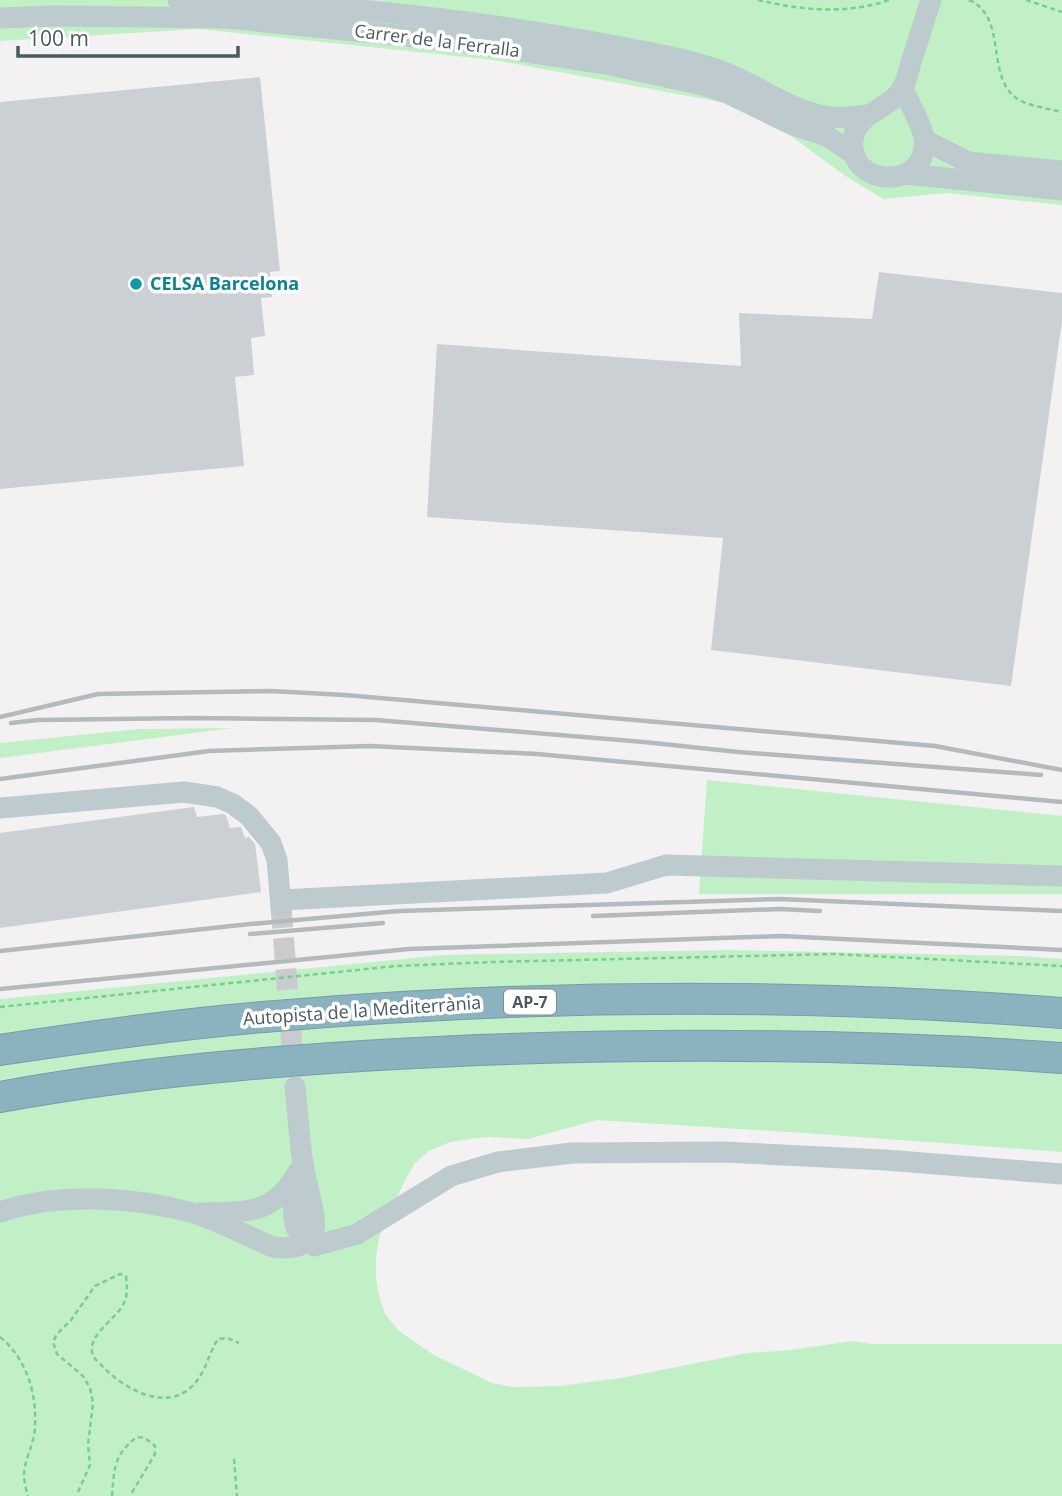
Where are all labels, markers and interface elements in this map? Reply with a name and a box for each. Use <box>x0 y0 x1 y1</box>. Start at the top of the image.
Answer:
scale bar <box>18 14 238 58</box>
street label: Carrer de la Ferralla <box>353 18 521 62</box>
text: 100 m <box>28 24 89 52</box>
place label: CELSA Barcelona <box>150 271 299 295</box>
marker: CELSA Barcelona <box>128 276 144 292</box>
street label: Autopista de la Mediterrània <box>242 990 482 1030</box>
road number: AP-7 <box>504 990 556 1014</box>

